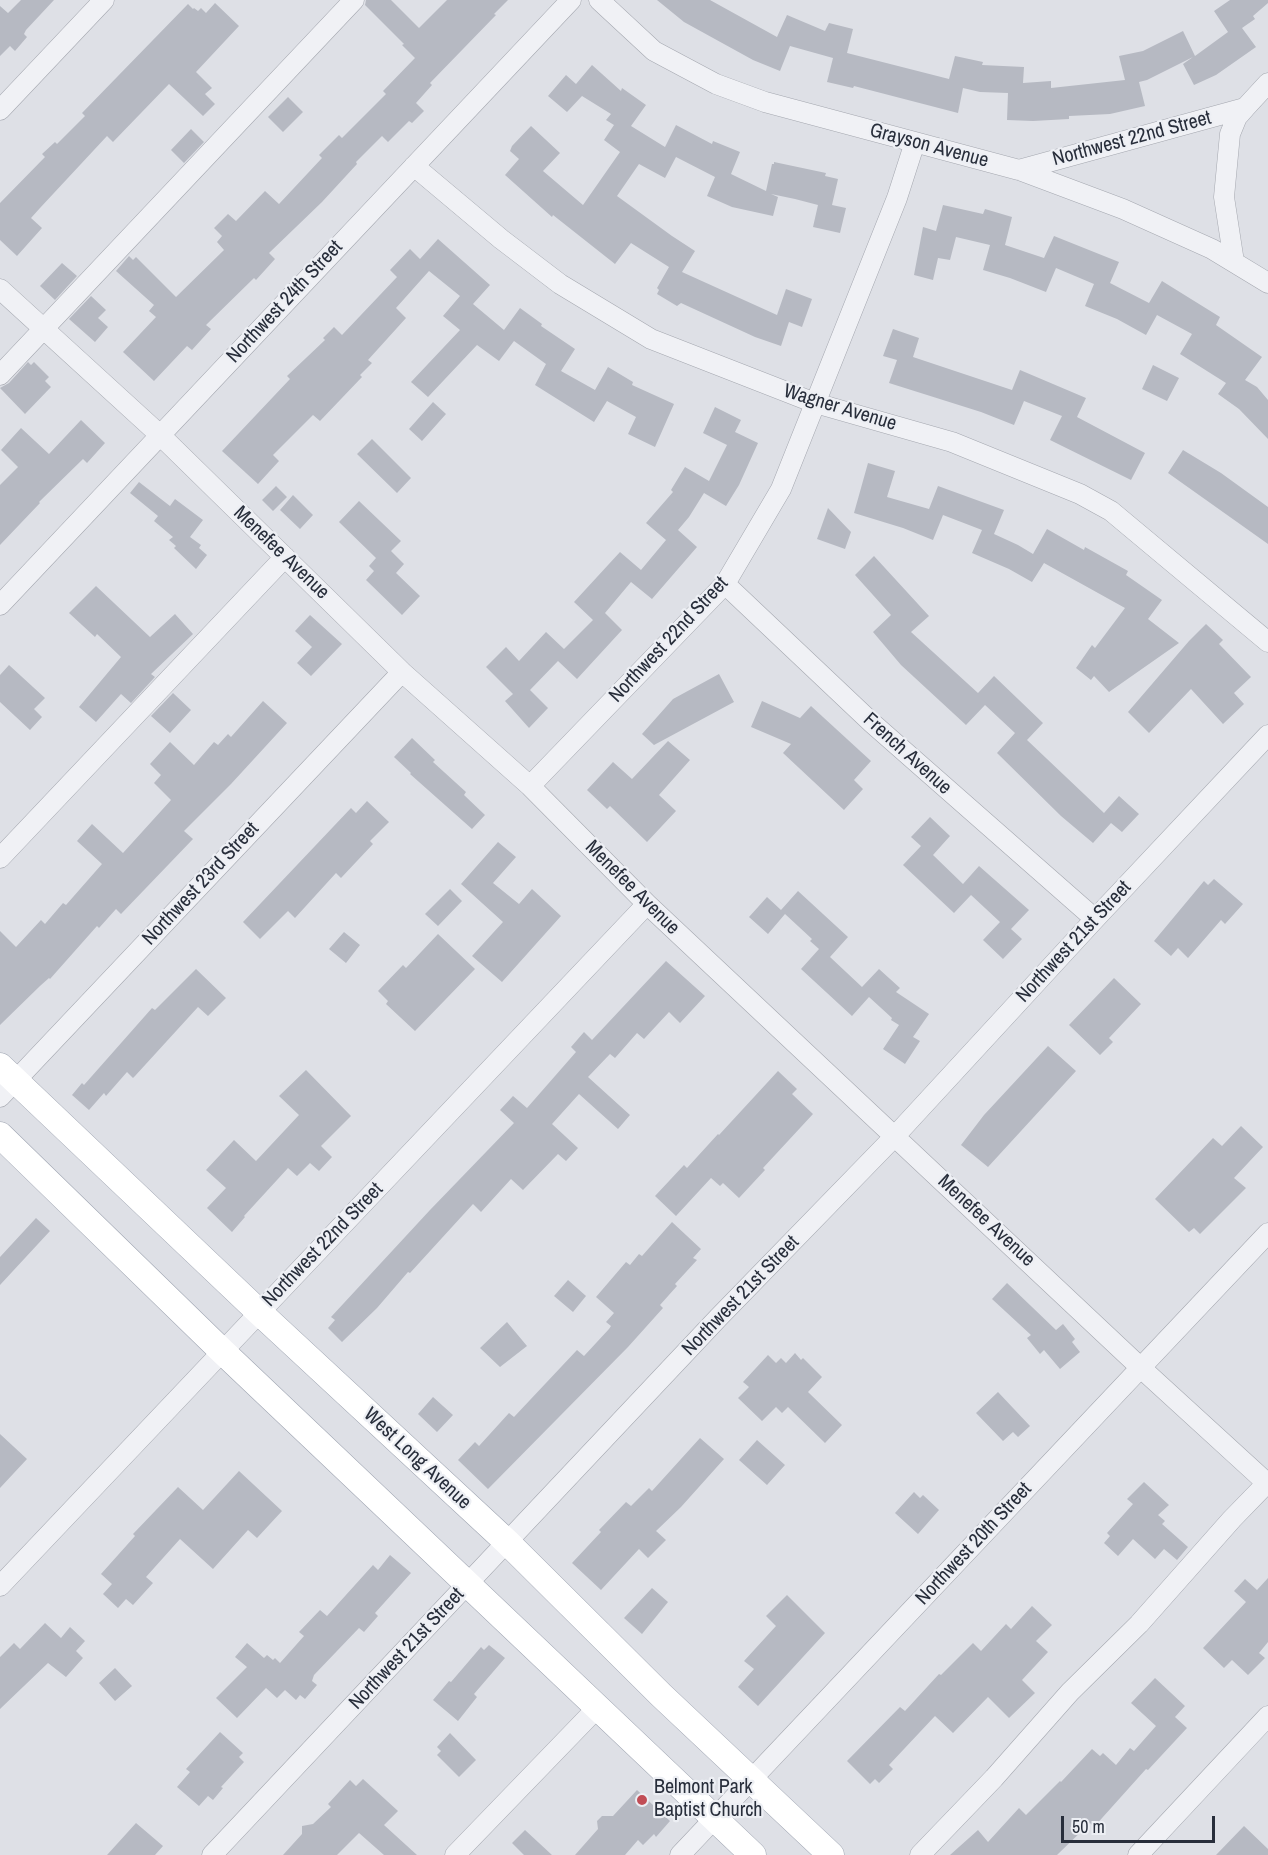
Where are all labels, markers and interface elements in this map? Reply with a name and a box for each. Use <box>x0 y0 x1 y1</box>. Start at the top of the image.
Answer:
street label: Northwest 22nd Street <box>1050 106 1214 172</box>
street label: Grayson Avenue <box>867 119 991 173</box>
street label: Northwest 24th Street <box>222 236 348 368</box>
street label: Wagner Avenue <box>781 379 899 437</box>
street label: Menefee Avenue <box>228 501 334 605</box>
street label: Northwest 22nd Street <box>605 572 733 708</box>
street label: French Avenue <box>858 708 956 800</box>
street label: Northwest 23rd Street <box>138 817 264 951</box>
street label: Menefee Avenue <box>580 836 684 940</box>
street label: Northwest 21st Street <box>1011 876 1137 1008</box>
street label: Menefee Avenue <box>933 1170 1039 1272</box>
street label: Northwest 22nd Street <box>258 1178 388 1312</box>
street label: Northwest 21st Street <box>678 1231 804 1361</box>
street label: West Long Avenue <box>358 1403 476 1515</box>
street label: Northwest 20th Street <box>911 1478 1037 1610</box>
street label: Northwest 21st Street <box>344 1583 470 1715</box>
place label: Belmont Park Baptist Church <box>654 1776 762 1823</box>
marker: Belmont Park Baptist Church <box>635 1793 649 1807</box>
scale bar <box>1064 1804 1218 1842</box>
text: 50 m <box>1072 1814 1105 1839</box>

